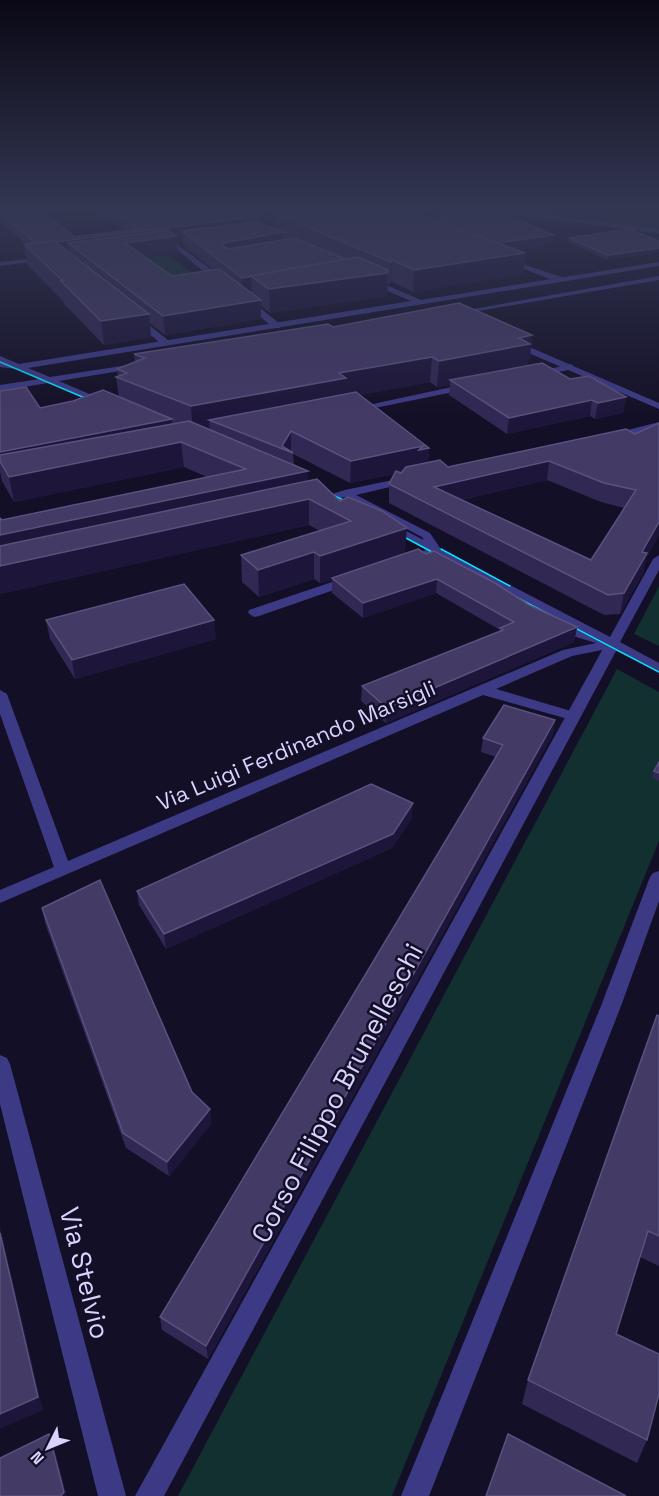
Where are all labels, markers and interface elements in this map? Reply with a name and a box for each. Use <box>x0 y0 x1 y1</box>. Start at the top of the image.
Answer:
street label: Via Luigi Ferdinando Marsigli <box>152 673 440 817</box>
street label: Corso Filippo Brunelleschi <box>243 937 431 1249</box>
street label: Via Stelvio <box>52 1203 118 1343</box>
north arrow <box>18 1418 78 1478</box>
text: N <box>26 1447 49 1469</box>

